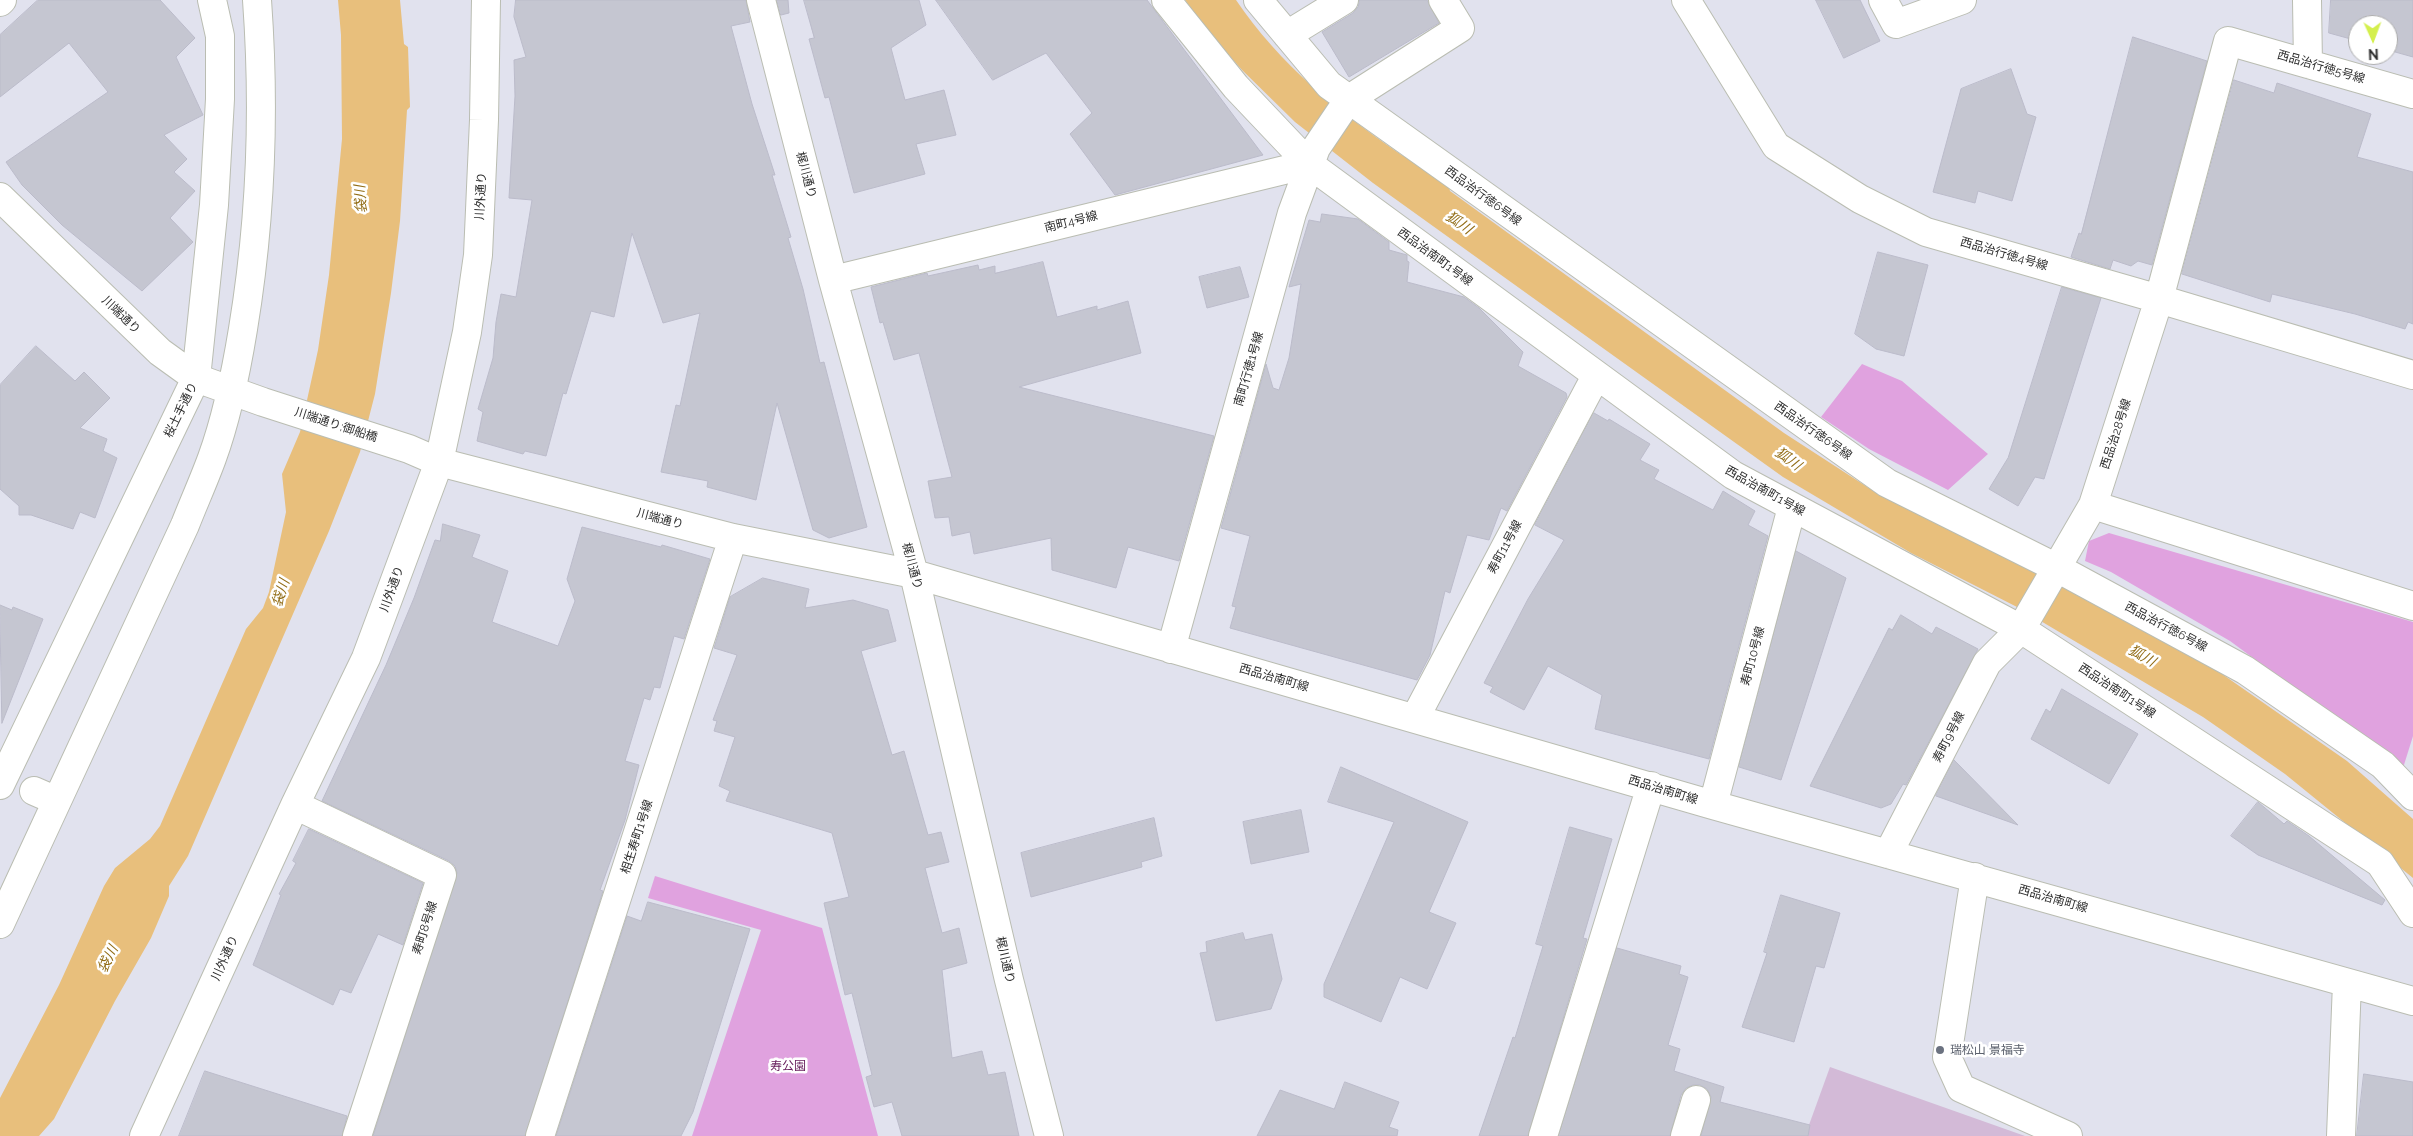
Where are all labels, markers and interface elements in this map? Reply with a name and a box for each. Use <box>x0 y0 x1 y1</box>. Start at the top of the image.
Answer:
north arrow <box>2348 15 2398 65</box>
text: N <box>2368 46 2379 62</box>
street label: 西品治行徳5号線 <box>2275 48 2367 86</box>
street label: 梶川通り <box>793 150 819 200</box>
street label: 西品治行徳6号線 <box>1442 163 1524 229</box>
street label: 川外通り <box>473 172 489 220</box>
water label: 袋川 <box>352 184 370 214</box>
street label: 南町4号線 <box>1043 208 1099 236</box>
water label: 狐川 <box>1443 208 1475 238</box>
street label: 西品治南町1号線 <box>1395 225 1475 289</box>
street label: 西品治行徳4号線 <box>1958 235 2050 273</box>
street label: 川端通り <box>99 293 143 337</box>
street label: 南町行徳1号線 <box>1231 330 1267 408</box>
street label: 桜土手通り <box>161 380 201 440</box>
street label: 西品治28号線 <box>2098 397 2134 471</box>
street label: 西品治行徳6号線 <box>1772 399 1854 463</box>
street label: 川端通り;御船橋 <box>293 405 379 445</box>
water label: 狐川 <box>1772 444 1804 474</box>
street label: 西品治南町1号線 <box>1723 463 1807 519</box>
street label: 川端通り <box>635 506 685 532</box>
street label: 寿町11号線 <box>1485 518 1525 576</box>
street label: 梶川通り <box>899 541 925 591</box>
street label: 川外通り <box>377 564 407 614</box>
water label: 袋川 <box>269 577 293 609</box>
street label: 西品治行徳6号線 <box>2122 599 2210 655</box>
street label: 寿町10号線 <box>1738 625 1768 687</box>
water label: 狐川 <box>2126 642 2158 670</box>
street label: 西品治南町線 <box>1237 661 1311 695</box>
street label: 西品治南町1号線 <box>2076 661 2158 721</box>
street label: 寿町9号線 <box>1930 709 1968 765</box>
street label: 西品治南町線 <box>1626 773 1700 807</box>
street label: 相生寿町1号線 <box>618 798 656 876</box>
street label: 西品治南町線 <box>2016 882 2090 916</box>
street label: 寿町8号線 <box>410 900 440 956</box>
street label: 川外通り <box>209 933 241 983</box>
street label: 梶川通り <box>993 935 1017 985</box>
water label: 袋川 <box>94 943 122 975</box>
place label: 瑞松山 景福寺 <box>1950 1043 2025 1057</box>
marker: 瑞松山 景福寺 <box>1934 1044 1946 1056</box>
park label: 寿公園 <box>770 1059 806 1073</box>

